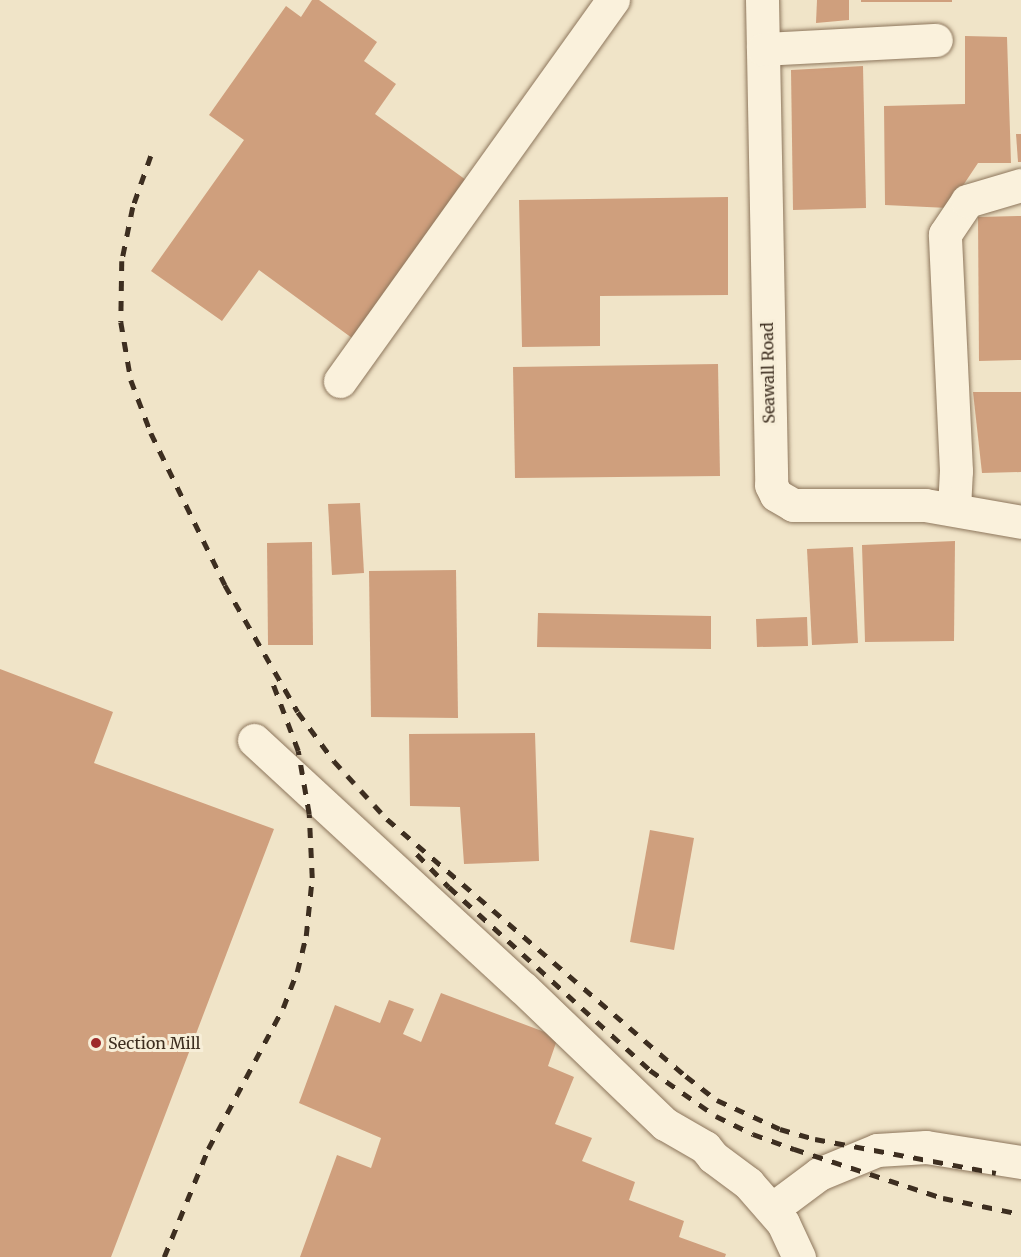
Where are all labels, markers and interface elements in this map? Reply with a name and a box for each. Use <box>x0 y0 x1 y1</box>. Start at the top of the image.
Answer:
street label: Seawall Road <box>758 322 778 424</box>
place label: Section Mill <box>108 1033 201 1053</box>
marker: Section Mill <box>89 1036 103 1050</box>

